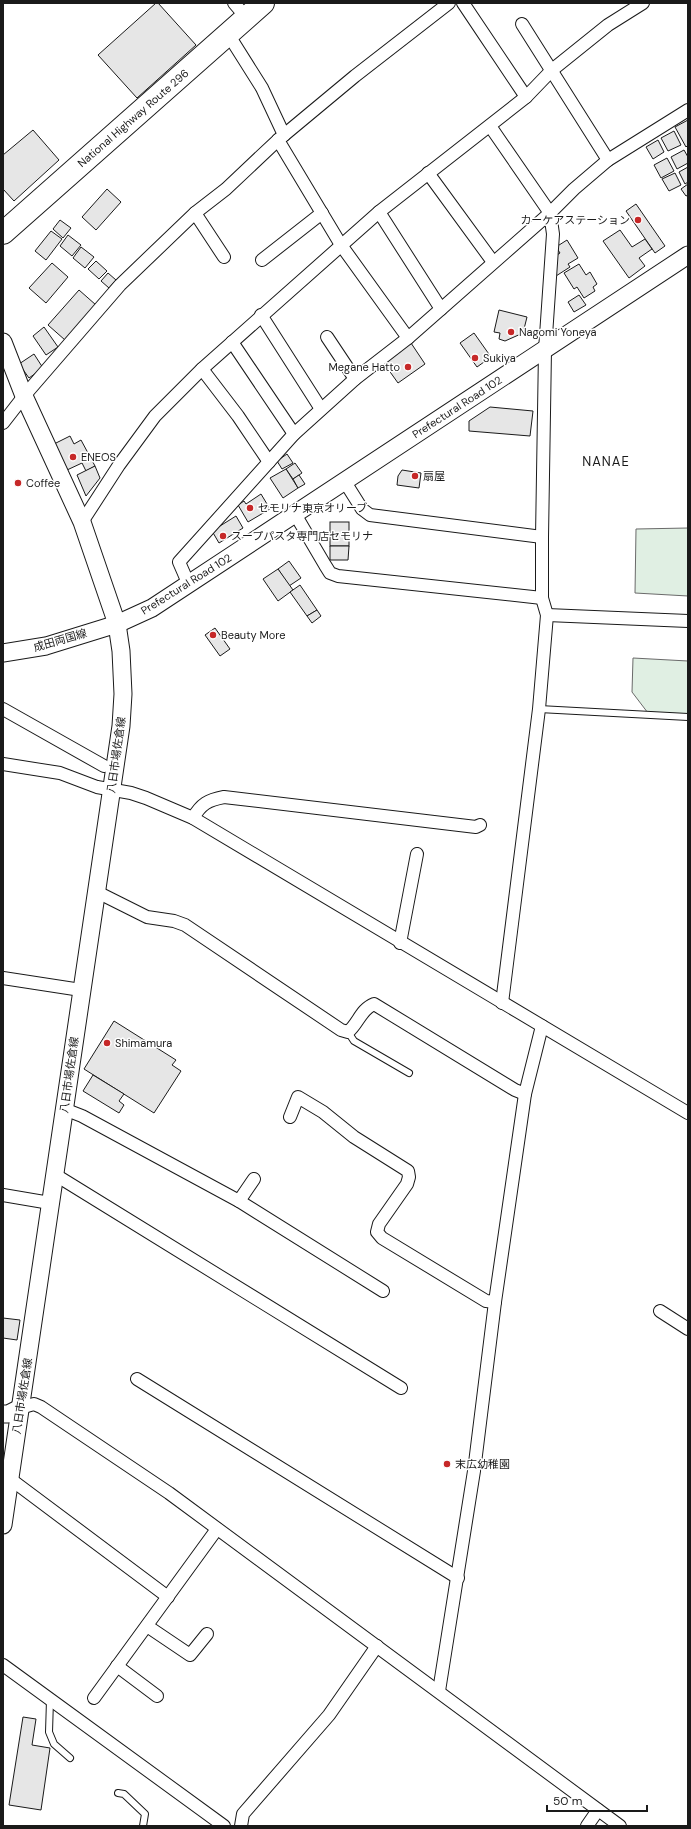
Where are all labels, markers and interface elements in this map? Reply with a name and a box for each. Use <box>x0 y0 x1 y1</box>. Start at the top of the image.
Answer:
street label: National Highway Route 296 <box>75 66 191 170</box>
place label: カーケアステーション <box>520 213 630 227</box>
marker: カーケアステーション <box>633 215 643 225</box>
place label: Nagomi Yoneya <box>519 325 596 339</box>
marker: Nagomi Yoneya <box>506 327 516 337</box>
place label: Sukiya <box>483 351 516 365</box>
marker: Sukiya <box>470 353 480 363</box>
place label: Megane Hatto <box>329 360 400 374</box>
marker: Megane Hatto <box>403 362 413 372</box>
street label: Prefectural Road 102 <box>410 373 504 441</box>
place label: ENEOS <box>81 450 116 464</box>
marker: ENEOS <box>68 452 78 462</box>
district label: NANAE <box>582 453 630 470</box>
place label: 扇屋 <box>423 469 445 483</box>
marker: 扇屋 <box>410 471 420 481</box>
place label: Coffee <box>26 476 60 490</box>
marker: Coffee <box>13 478 23 488</box>
place label: セモリナ東京オリーブ <box>258 501 367 515</box>
marker: セモリナ東京オリーブ <box>245 503 255 513</box>
place label: スープパスタ専門店セモリナ <box>231 529 373 543</box>
marker: スープパスタ専門店セモリナ <box>218 531 228 541</box>
street label: Prefectural Road 102 <box>138 550 234 618</box>
street label: 成田両国線 <box>32 626 88 654</box>
place label: Beauty More <box>221 628 285 642</box>
marker: Beauty More <box>208 630 218 640</box>
street label: 八日市場佐倉線 <box>104 716 128 794</box>
street label: 八日市場佐倉線 <box>57 1036 81 1114</box>
place label: Shimamura <box>115 1036 172 1050</box>
marker: Shimamura <box>102 1038 112 1048</box>
street label: 八日市場佐倉線 <box>9 1357 35 1435</box>
place label: 末広幼稚園 <box>455 1457 510 1471</box>
marker: 末広幼稚園 <box>442 1459 452 1469</box>
scale bar <box>547 1787 647 1813</box>
text: 50 m <box>553 1793 582 1809</box>

